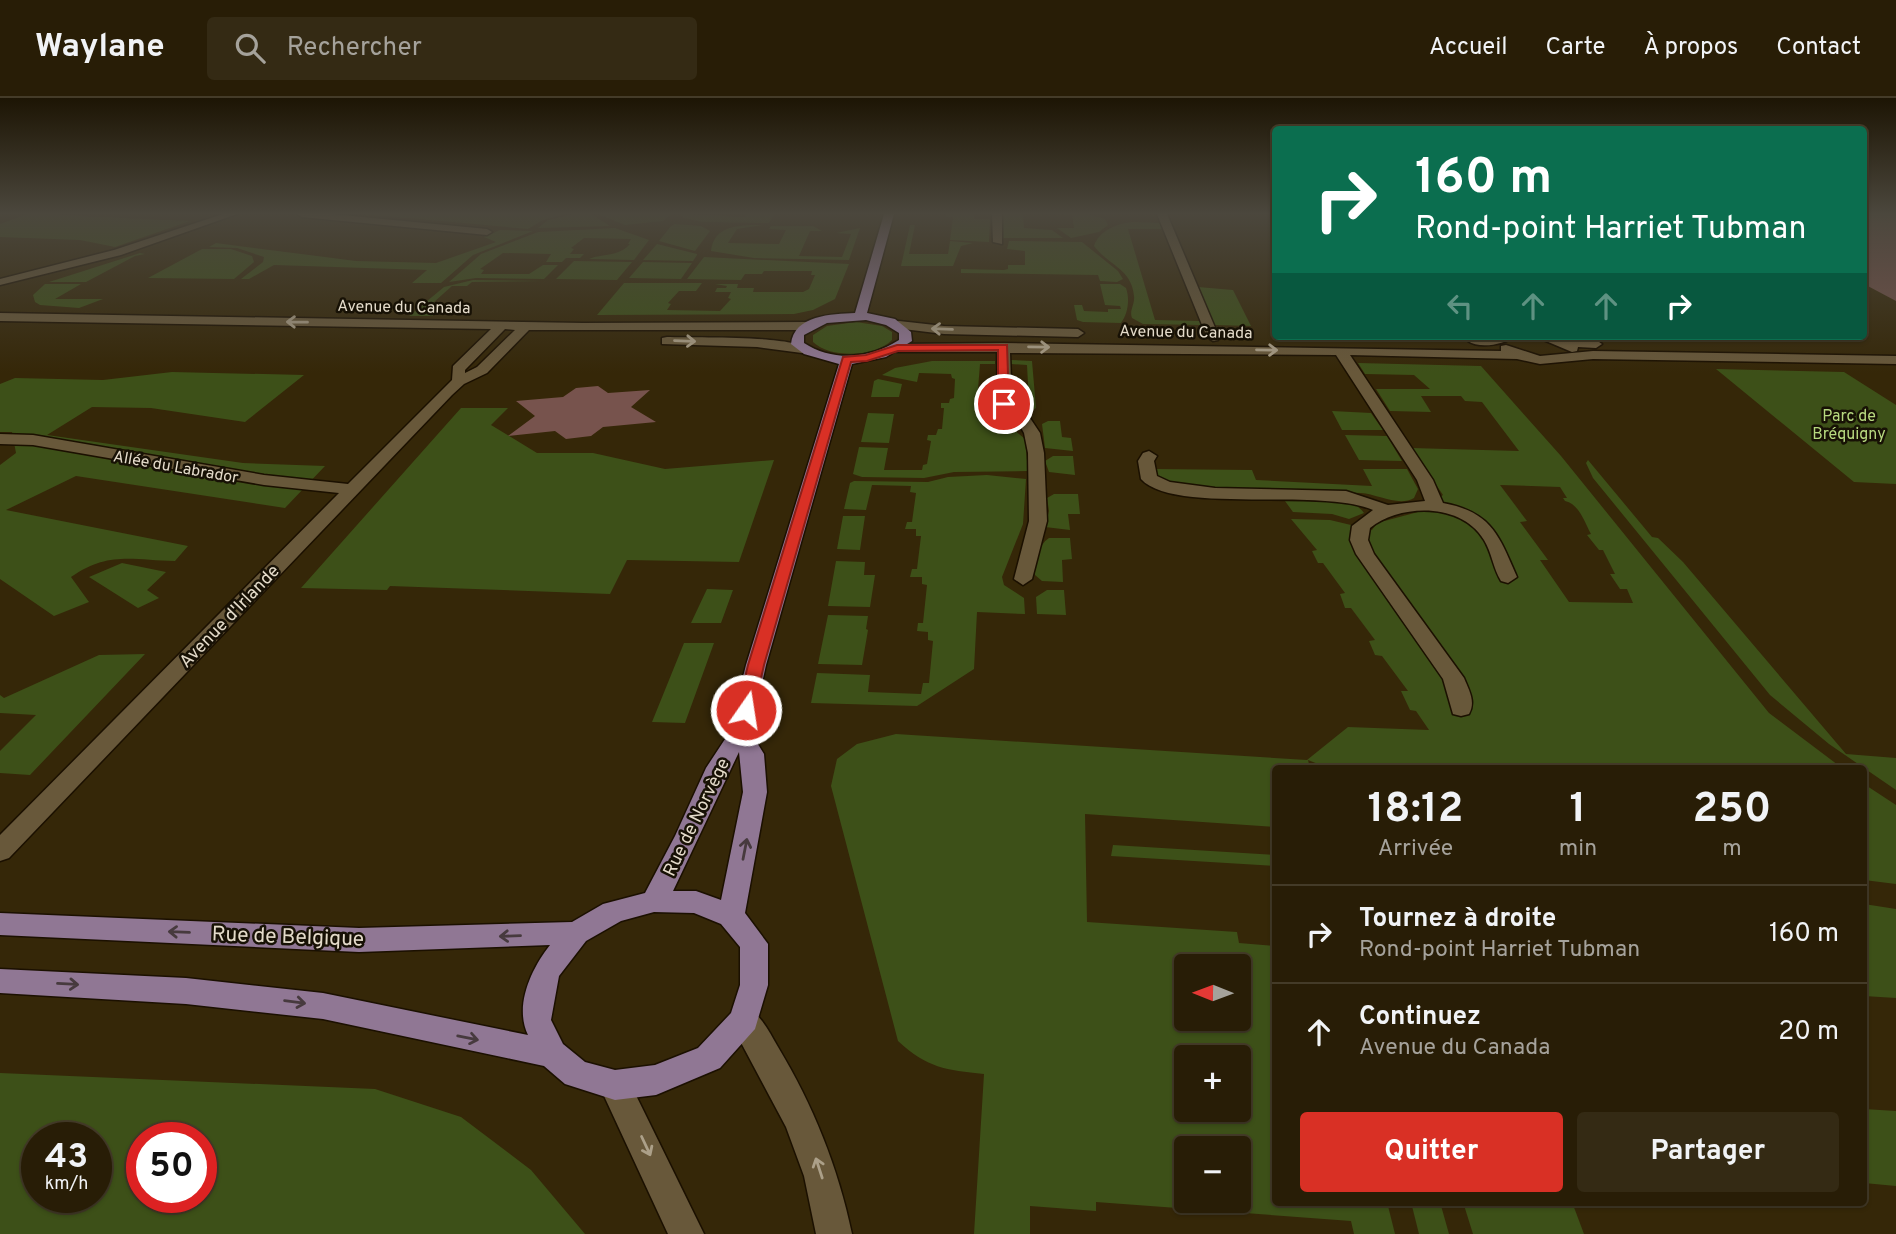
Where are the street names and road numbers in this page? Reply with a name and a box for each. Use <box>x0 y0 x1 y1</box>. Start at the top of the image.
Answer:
street label: Avenue du Canada <box>337 297 471 319</box>
street label: Avenue du Canada <box>1119 322 1253 344</box>
street label: Allée du Labrador <box>111 447 240 489</box>
street label: Avenue d'Irlande <box>175 561 285 674</box>
street label: Rue de Norvège <box>659 755 736 880</box>
street label: Rue de Belgique <box>211 921 365 954</box>

